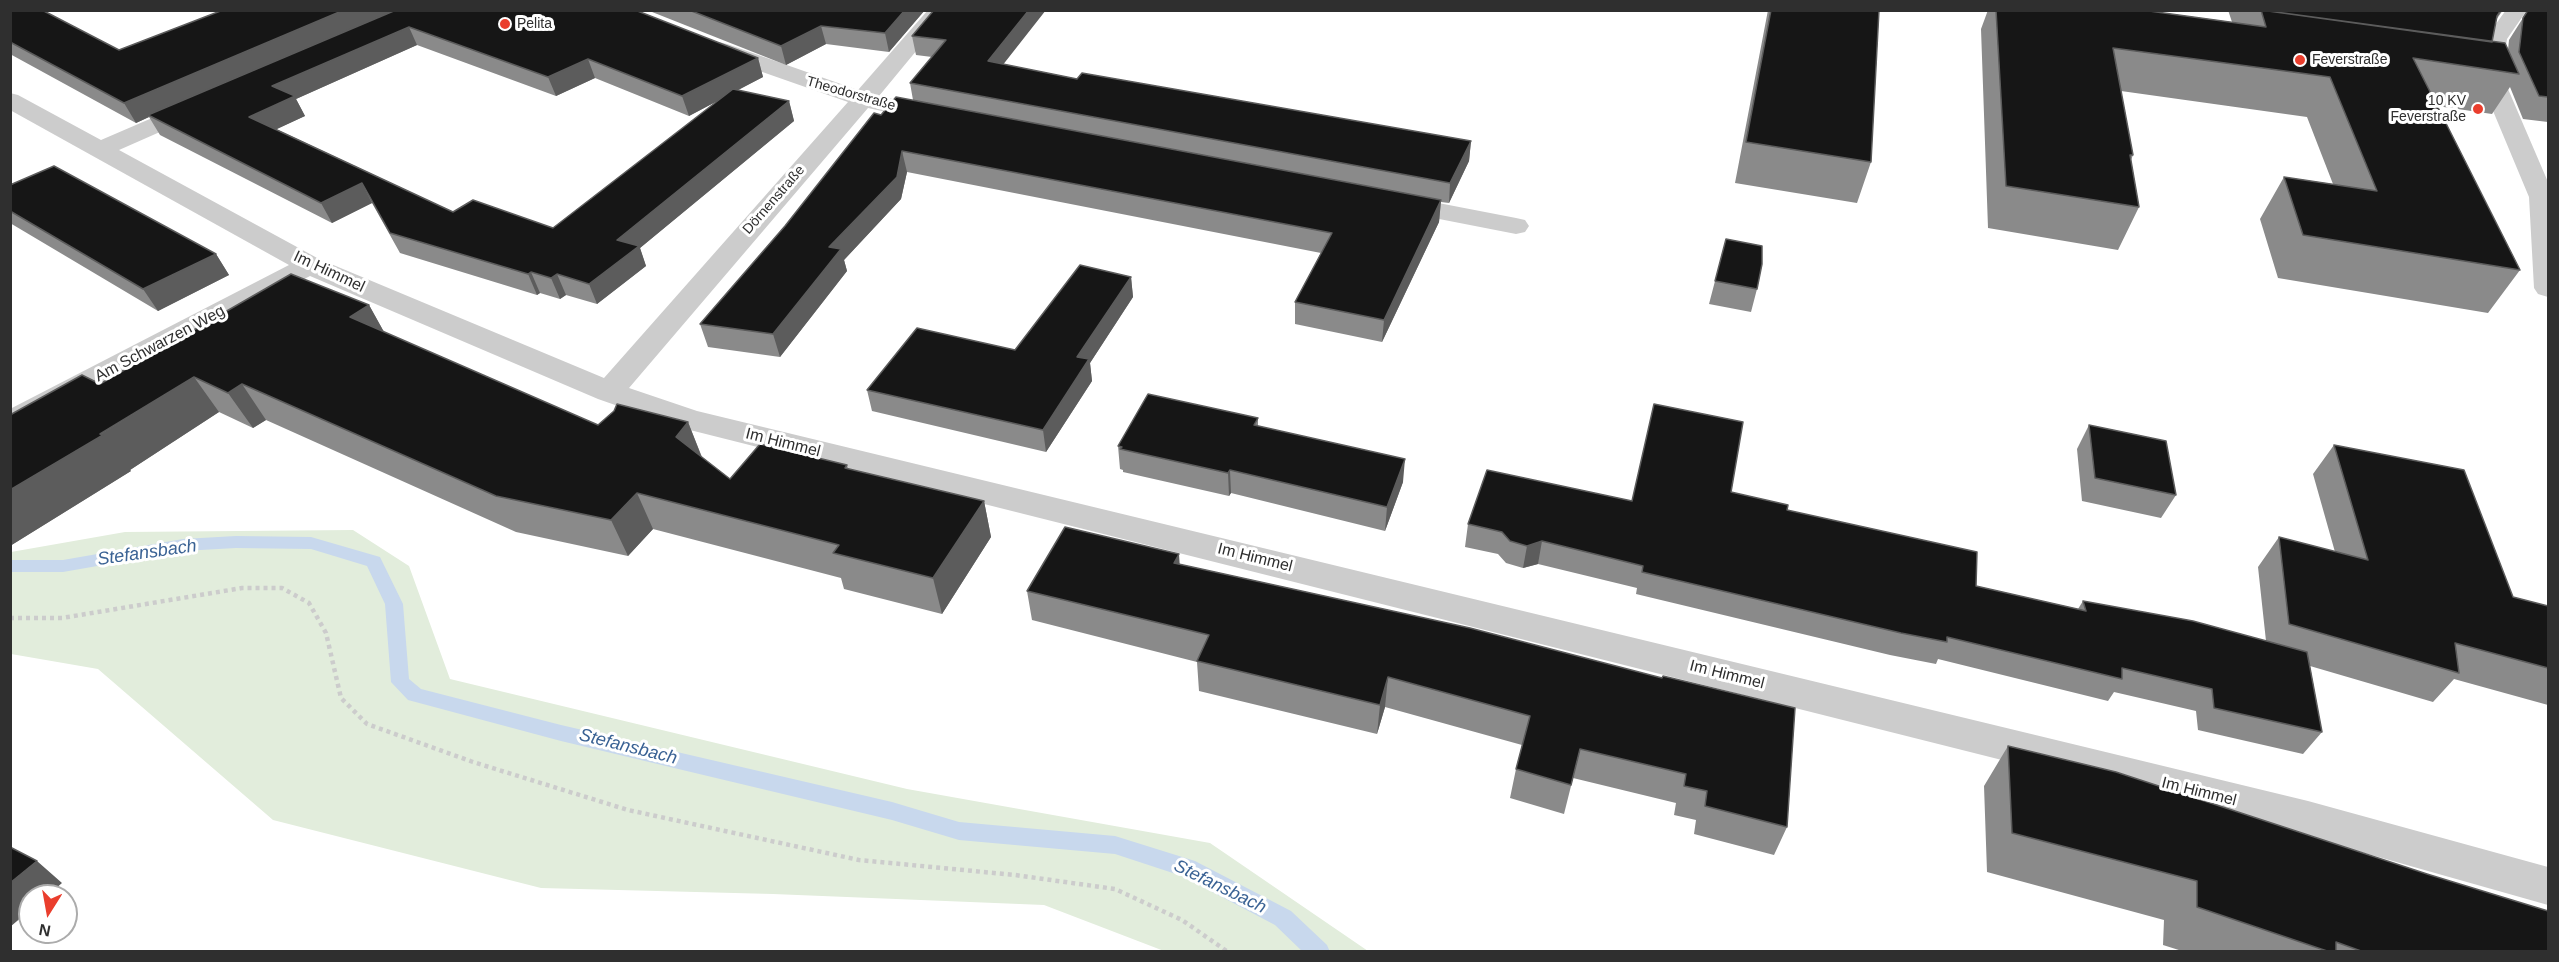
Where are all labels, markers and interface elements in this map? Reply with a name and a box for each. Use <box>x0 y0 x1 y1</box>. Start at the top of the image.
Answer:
place label: Pelita <box>517 16 552 32</box>
marker: Pelita <box>498 17 512 31</box>
place label: Feverstraße <box>2312 52 2387 68</box>
marker: Feverstraße <box>2293 53 2307 67</box>
street label: Theodorstraße <box>805 73 897 115</box>
place label: 10 KV Feverstraße <box>2391 93 2466 125</box>
marker: 10 KV Feverstraße <box>2471 102 2485 116</box>
street label: Dörnenstraße <box>740 162 808 238</box>
street label: Im Himmel <box>290 247 368 297</box>
street label: Am Schwarzen Weg <box>92 302 228 386</box>
street label: Im Himmel <box>744 424 822 462</box>
water label: Stefansbach <box>96 535 198 571</box>
street label: Im Himmel <box>1216 539 1294 577</box>
street label: Im Himmel <box>1688 656 1766 694</box>
water label: Stefansbach <box>577 724 679 770</box>
street label: Im Himmel <box>2160 773 2238 811</box>
water label: Stefansbach <box>1170 855 1270 919</box>
north arrow <box>18 884 78 944</box>
text: N <box>38 921 52 940</box>

